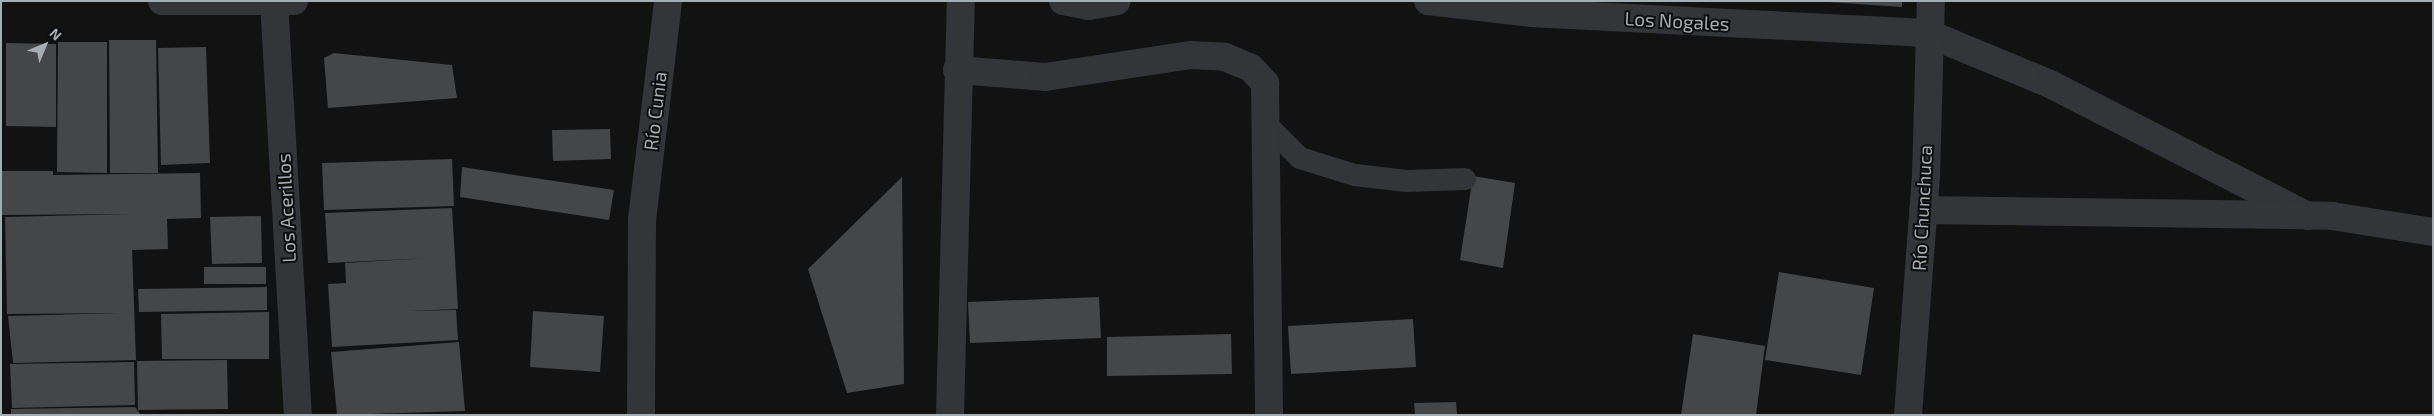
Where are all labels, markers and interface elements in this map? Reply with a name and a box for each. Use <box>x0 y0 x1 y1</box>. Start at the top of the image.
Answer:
street label: Los Nogales <box>1624 7 1730 35</box>
north arrow <box>20 20 70 70</box>
text: N <box>46 24 66 44</box>
street label: Río Cunia <box>639 70 671 152</box>
street label: Río Chunchuca <box>1907 144 1937 272</box>
street label: Los Acerillos <box>272 153 300 263</box>

